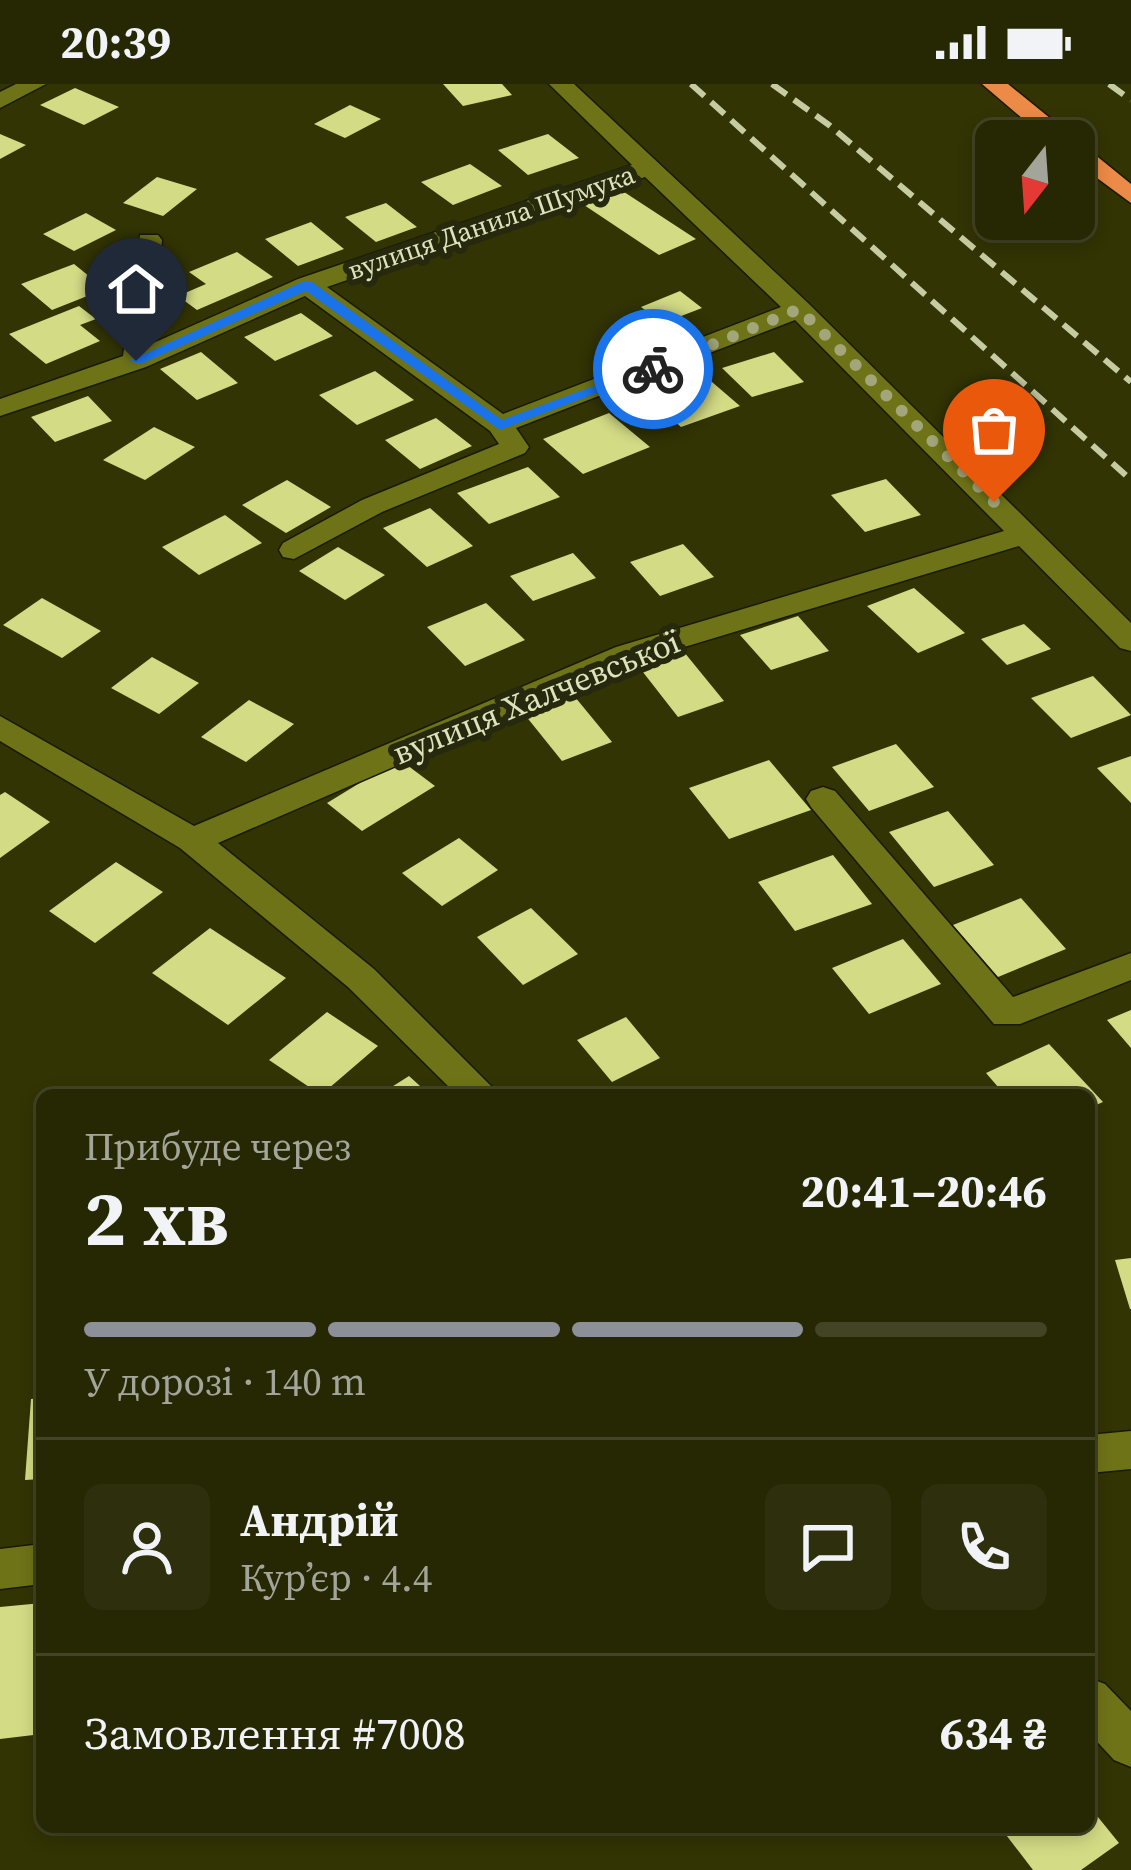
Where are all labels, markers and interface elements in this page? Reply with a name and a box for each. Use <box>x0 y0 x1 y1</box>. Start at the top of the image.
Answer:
text: 20:39 <box>60 11 171 73</box>
north arrow <box>975 120 1095 240</box>
map controls <box>975 120 1095 240</box>
street label: вулиця Данила Шумука <box>343 155 640 289</box>
pin <box>85 238 187 361</box>
icon: home <box>103 256 169 322</box>
courier <box>593 309 713 429</box>
icon: bike <box>620 336 686 402</box>
pin <box>943 379 1045 502</box>
icon: bag <box>961 397 1027 463</box>
street label: вулиця Халчевської <box>386 618 687 775</box>
text: Прибуде через <box>84 1120 351 1173</box>
text: 20:41–20:46 <box>801 1160 1047 1222</box>
text: 2 хв <box>84 1164 229 1271</box>
text: У дорозі · 140 m <box>84 1355 366 1408</box>
button: person <box>84 1484 210 1610</box>
button: chat <box>765 1484 891 1610</box>
button: phone <box>921 1484 1047 1610</box>
text: Андрій <box>240 1489 399 1551</box>
text: Кур’єр · 4.4 <box>240 1551 432 1604</box>
text: Замовлення #7008 <box>84 1702 466 1764</box>
text: 634 ₴ <box>940 1702 1047 1764</box>

